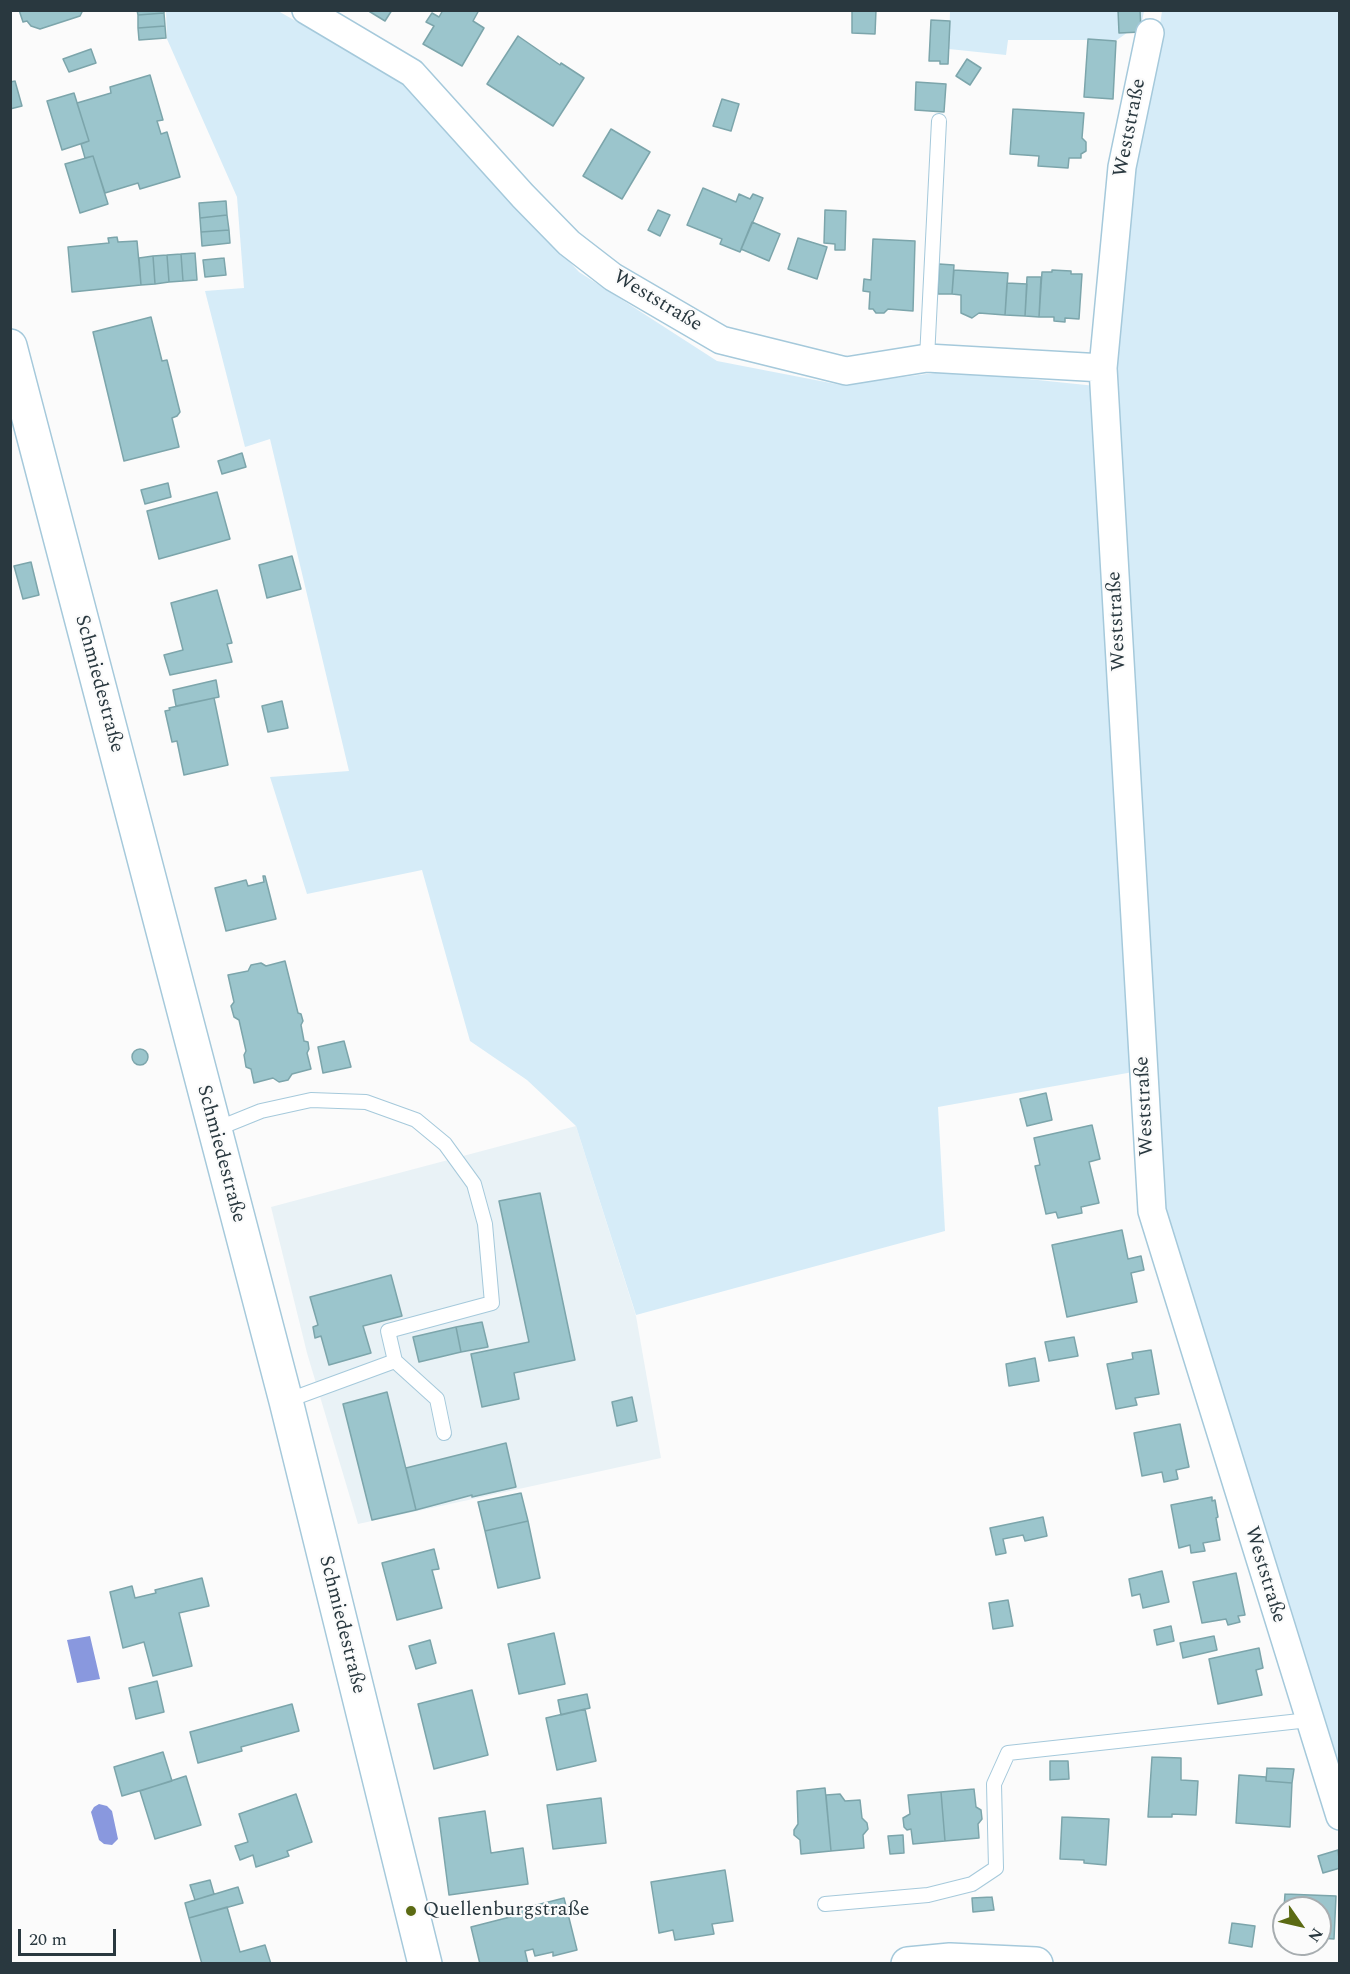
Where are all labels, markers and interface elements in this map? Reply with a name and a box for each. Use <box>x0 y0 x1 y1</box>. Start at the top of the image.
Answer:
street label: Weststraße <box>1110 77 1152 179</box>
street label: Weststraße <box>608 266 706 338</box>
street label: Weststraße <box>1103 571 1133 671</box>
street label: Schmiedestraße <box>68 613 128 755</box>
street label: Weststraße <box>1131 1056 1161 1156</box>
street label: Schmiedestraße <box>190 1083 250 1225</box>
street label: Weststraße <box>1238 1524 1290 1626</box>
street label: Schmiedestraße <box>312 1553 370 1697</box>
north arrow <box>1272 1896 1332 1956</box>
place label: Quellenburgstraße <box>423 1899 589 1923</box>
marker: Quellenburgstraße <box>404 1904 418 1918</box>
scale bar <box>21 1917 118 1955</box>
text: N <box>1302 1923 1329 1947</box>
text: 20 m <box>29 1926 67 1953</box>

